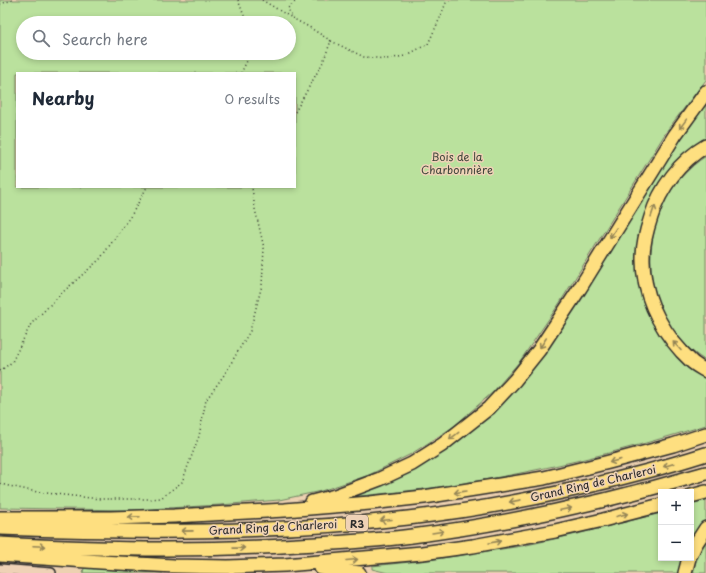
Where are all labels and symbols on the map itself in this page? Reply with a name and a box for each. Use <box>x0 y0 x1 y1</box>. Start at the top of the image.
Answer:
one-way arrow <box>679 118 687 129</box>
park label: Bois de la Charbonnière <box>421 148 493 178</box>
one-way arrow <box>650 205 657 218</box>
one-way arrow <box>609 227 617 239</box>
one-way arrow <box>539 337 547 348</box>
one-way arrow <box>672 341 681 351</box>
one-way arrow <box>448 432 459 440</box>
one-way arrow <box>609 458 622 465</box>
street label: Grand Ring de Charleroi <box>528 460 658 506</box>
one-way arrow <box>662 462 675 469</box>
one-way arrow <box>454 488 467 496</box>
one-way arrow <box>509 498 522 506</box>
one-way arrow <box>559 505 572 513</box>
one-way arrow <box>615 511 628 519</box>
one-way arrow <box>128 513 141 521</box>
street label: Grand Ring de Charleroi <box>208 515 338 539</box>
road number: R3 <box>346 515 368 531</box>
one-way arrow <box>380 517 393 524</box>
one-way arrow <box>181 527 194 535</box>
one-way arrow <box>431 528 444 536</box>
one-way arrow <box>488 537 501 545</box>
one-way arrow <box>32 542 45 550</box>
one-way arrow <box>232 544 245 552</box>
one-way arrow <box>345 556 358 563</box>

